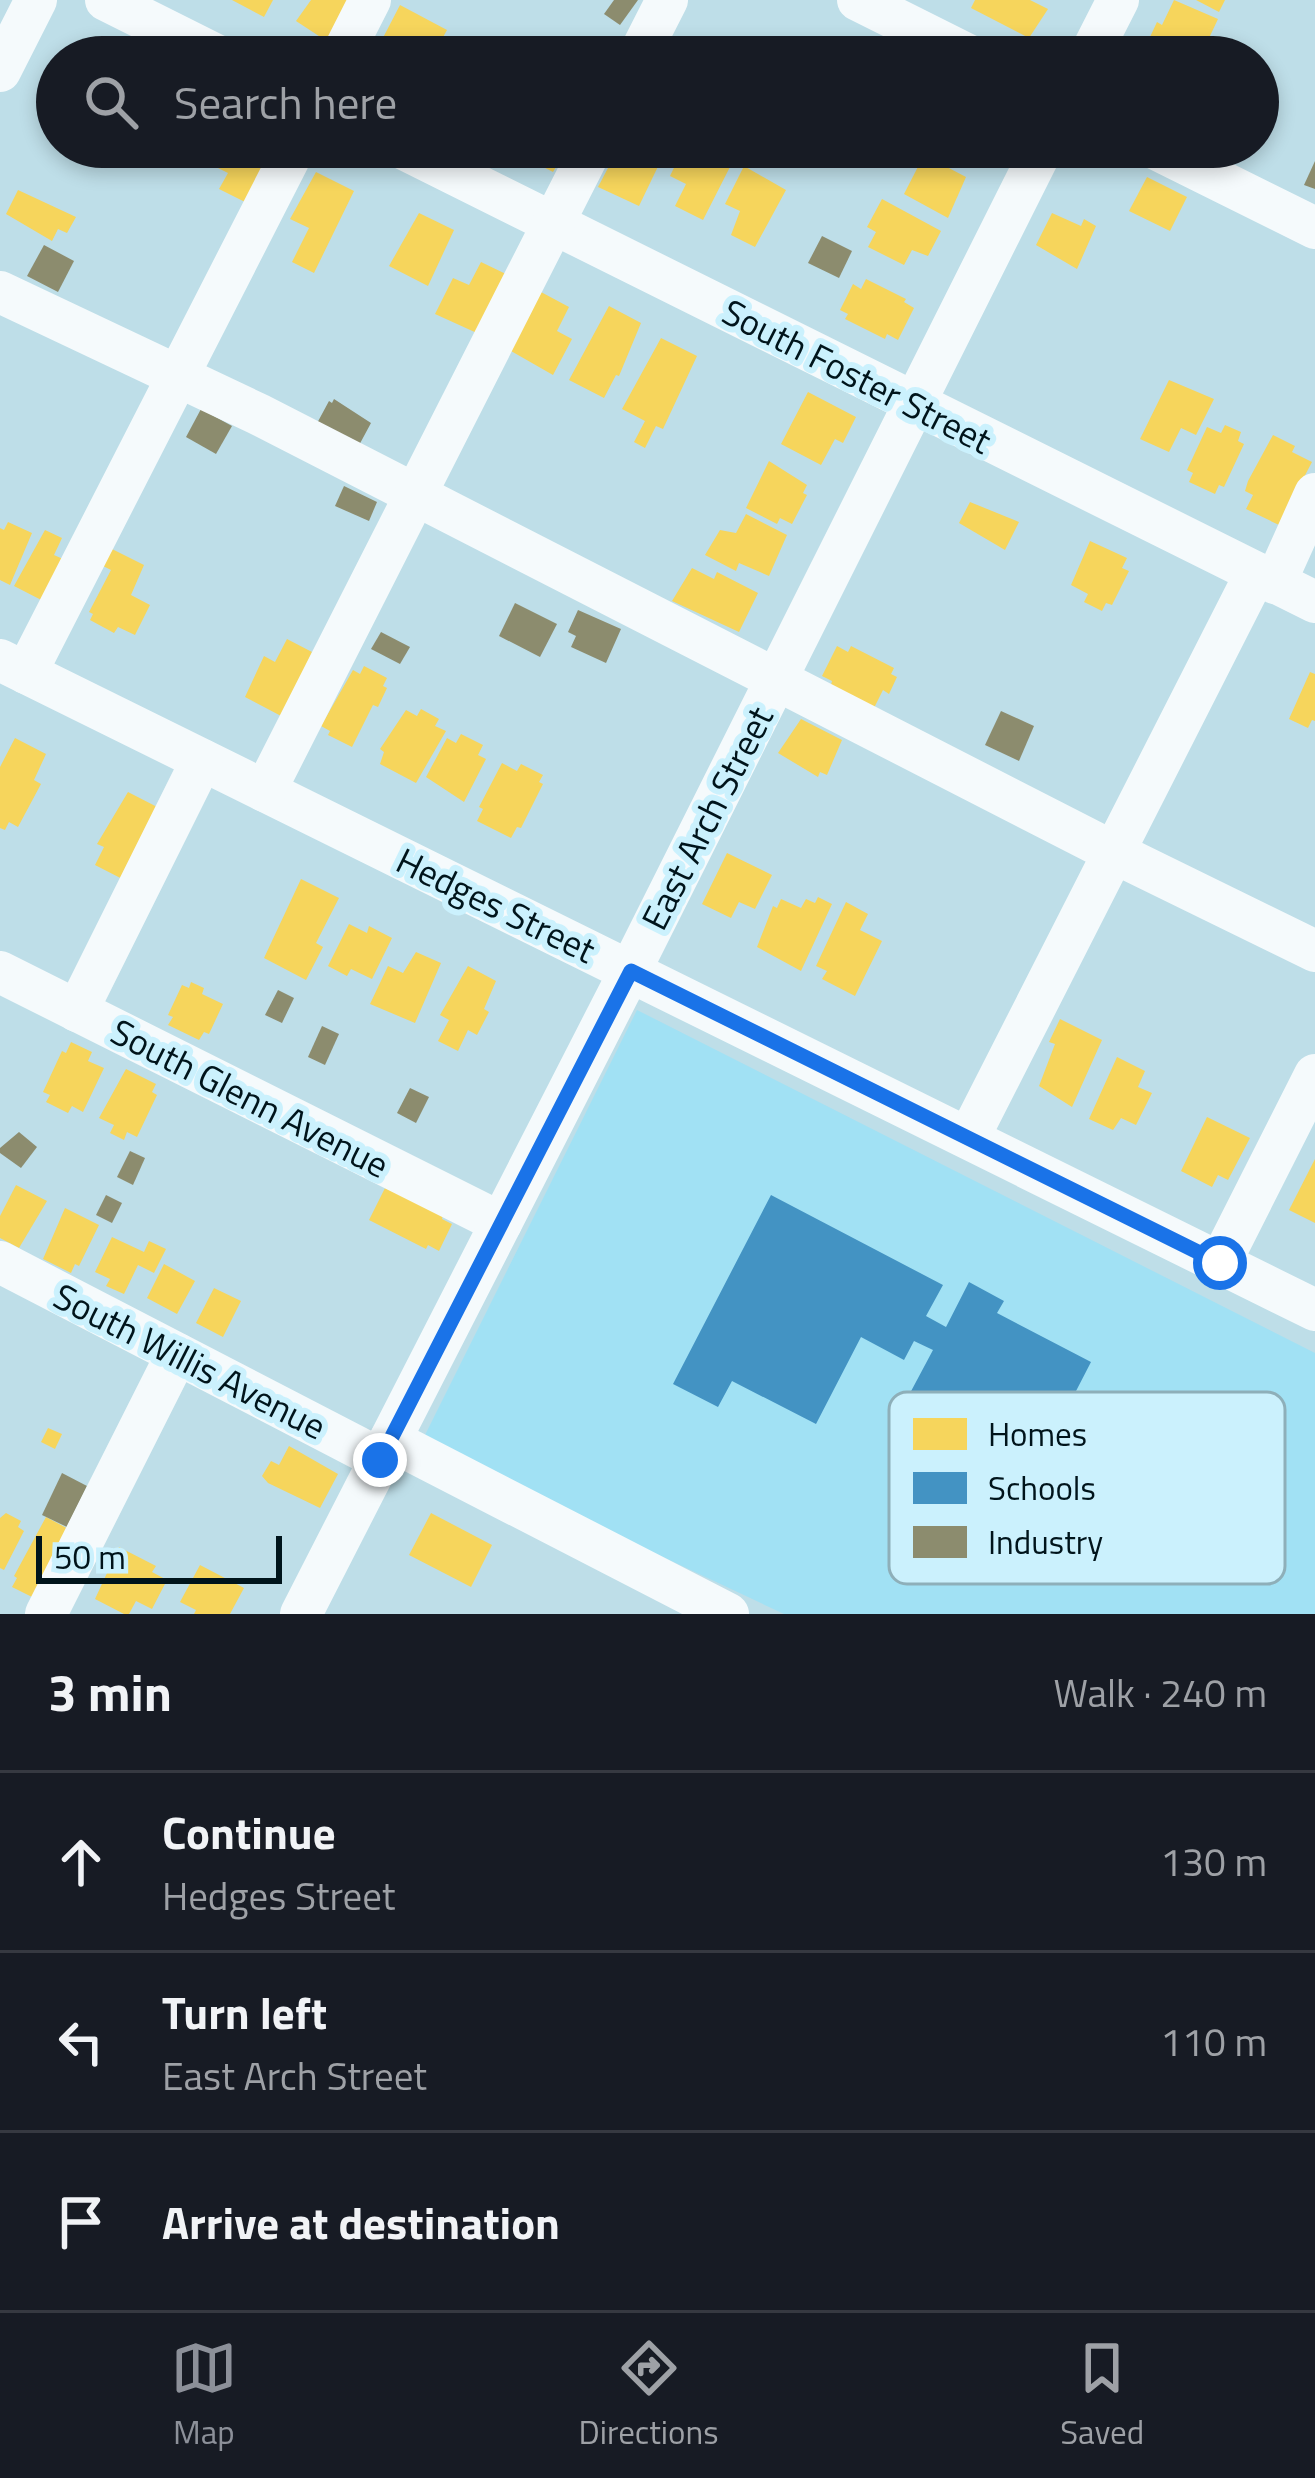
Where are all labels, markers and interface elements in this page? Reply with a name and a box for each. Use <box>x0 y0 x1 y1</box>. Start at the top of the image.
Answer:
search box <box>36 36 1279 168</box>
text: Search here <box>174 68 397 136</box>
icon: search <box>78 69 144 135</box>
street label: South Foster Street <box>713 284 1002 467</box>
street label: East Arch Street <box>627 696 787 939</box>
street label: Hedges Street <box>387 833 605 977</box>
street label: South Glenn Avenue <box>102 1004 399 1191</box>
route start <box>1193 1236 1247 1290</box>
street label: South Willis Avenue <box>44 1268 336 1453</box>
legend <box>889 1392 1285 1584</box>
text: Homes <box>988 1409 1087 1459</box>
route end <box>353 1433 407 1487</box>
text: Schools <box>988 1463 1096 1513</box>
text: Industry <box>988 1517 1103 1567</box>
scale bar <box>36 1530 282 1583</box>
text: 50 m <box>54 1532 126 1582</box>
text: 3 min <box>48 1653 172 1731</box>
text: Walk · 240 m <box>1053 1663 1267 1722</box>
text: Continue <box>162 1798 336 1866</box>
icon: ahead <box>48 1829 114 1895</box>
text: 130 m <box>1160 1832 1267 1891</box>
text: Hedges Street <box>162 1866 395 1925</box>
text: Turn left <box>162 1978 327 2046</box>
icon: left <box>48 2009 114 2075</box>
text: 110 m <box>1160 2012 1267 2071</box>
text: East Arch Street <box>162 2046 427 2105</box>
text: Arrive at destination <box>162 2188 560 2256</box>
icon: arrive <box>48 2189 114 2255</box>
tab: Map <box>171 2335 237 2457</box>
tab: Directions <box>579 2335 718 2457</box>
tab: Saved <box>1060 2335 1144 2457</box>

